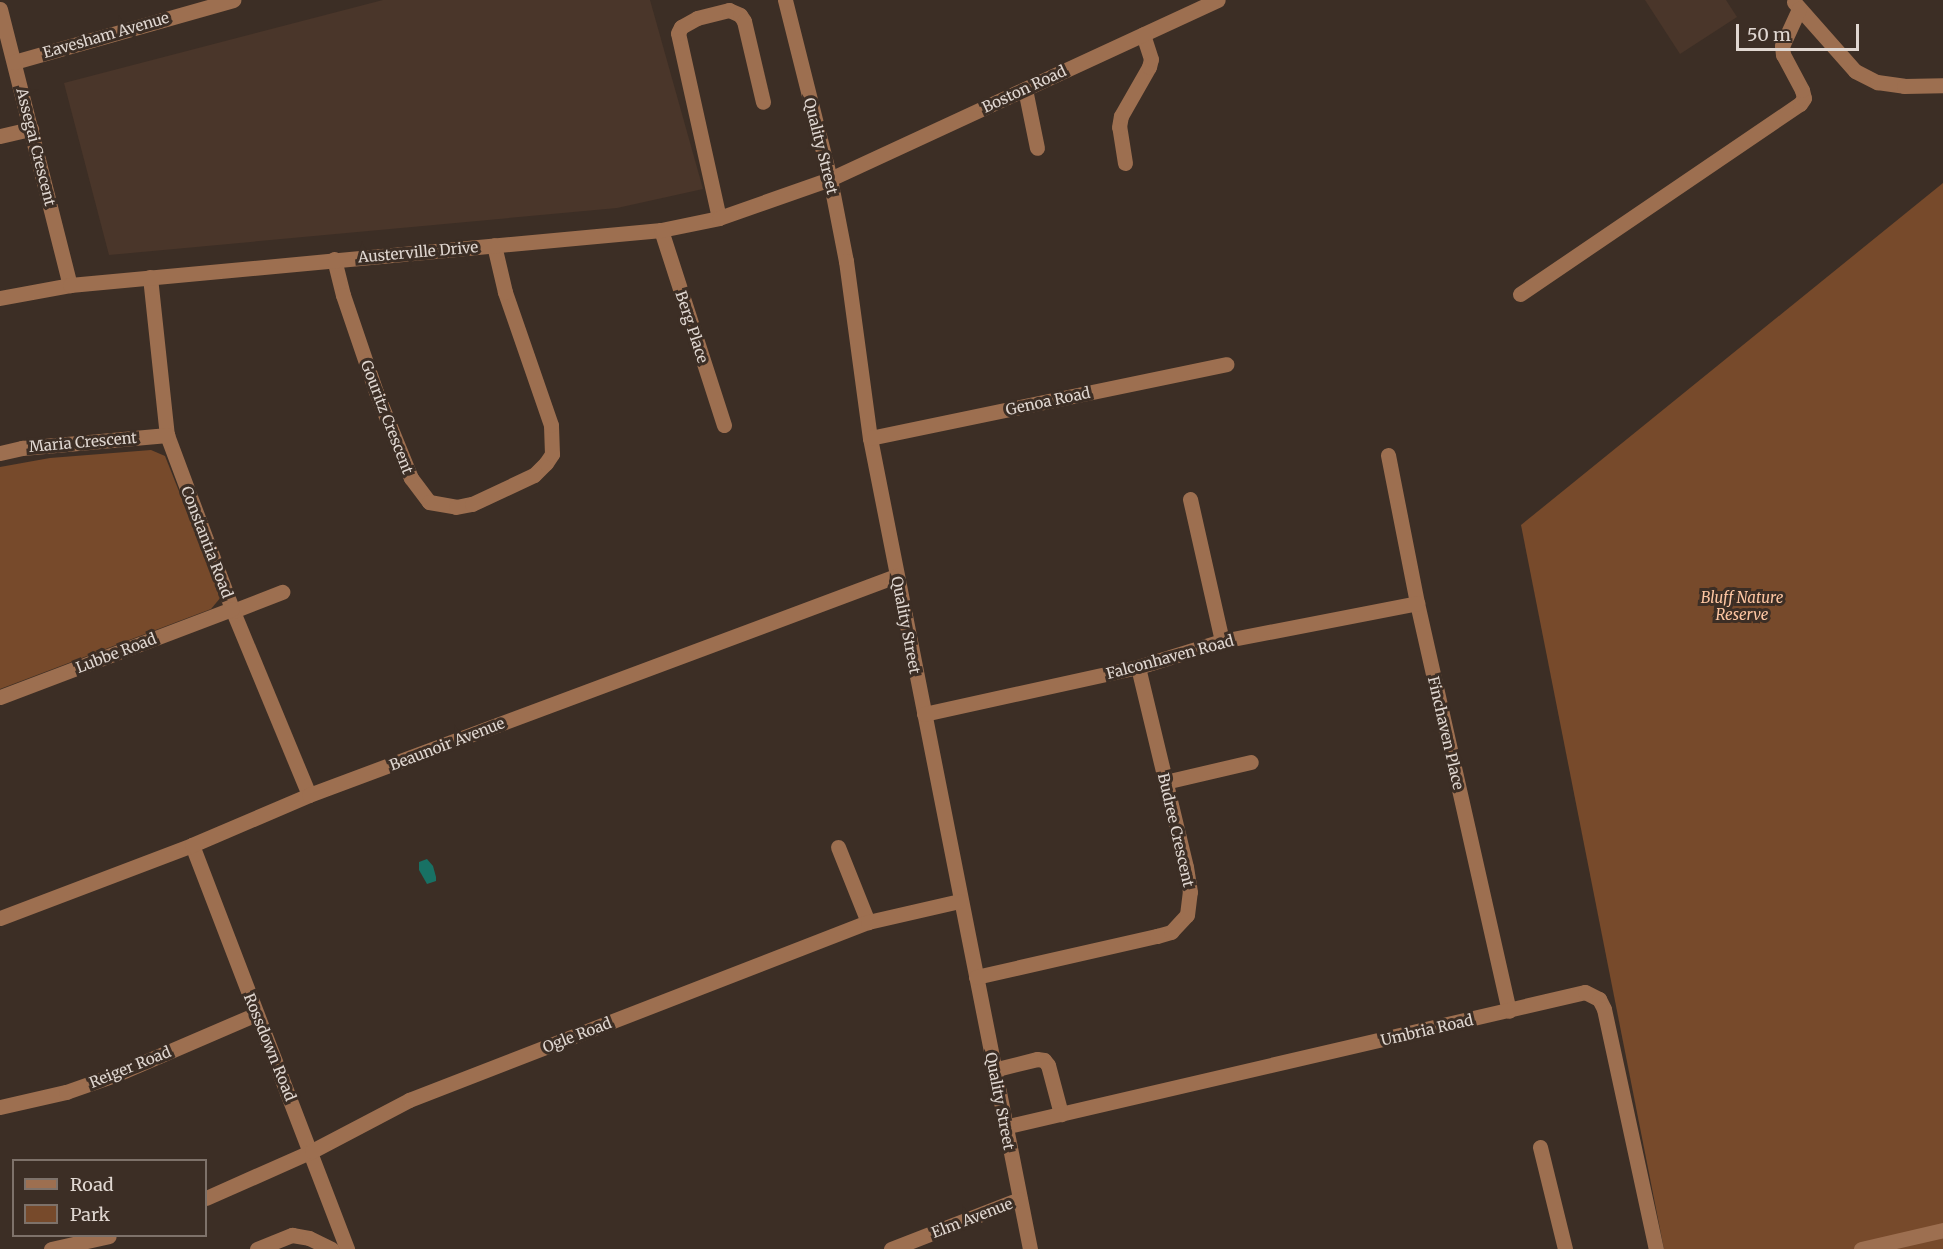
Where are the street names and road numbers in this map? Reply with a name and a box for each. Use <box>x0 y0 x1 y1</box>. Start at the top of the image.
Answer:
street label: Eavesham Avenue <box>41 8 171 62</box>
street label: Boston Road <box>979 62 1069 116</box>
street label: Assegai Crescent <box>13 86 59 208</box>
street label: Quality Street <box>800 96 842 196</box>
street label: Austerville Drive <box>357 238 479 266</box>
street label: Berg Place <box>672 289 712 365</box>
street label: Gouritz Crescent <box>357 358 417 476</box>
street label: Genoa Road <box>1004 383 1092 419</box>
street label: Maria Crescent <box>28 428 138 456</box>
street label: Constantia Road <box>177 484 237 600</box>
street label: Quality Street <box>888 575 924 675</box>
street label: Lubbe Road <box>73 629 159 677</box>
street label: Falconhaven Road <box>1104 631 1236 683</box>
street label: Finchaven Place <box>1424 674 1468 792</box>
street label: Beaunoir Avenue <box>387 714 507 774</box>
street label: Budree Crescent <box>1154 771 1198 889</box>
street label: Rossdown Road <box>240 991 300 1103</box>
street label: Umbria Road <box>1379 1011 1475 1049</box>
street label: Ogle Road <box>540 1014 614 1056</box>
street label: Reiger Road <box>87 1042 173 1092</box>
street label: Quality Street <box>982 1051 1018 1151</box>
street label: Elm Avenue <box>929 1194 1015 1242</box>

